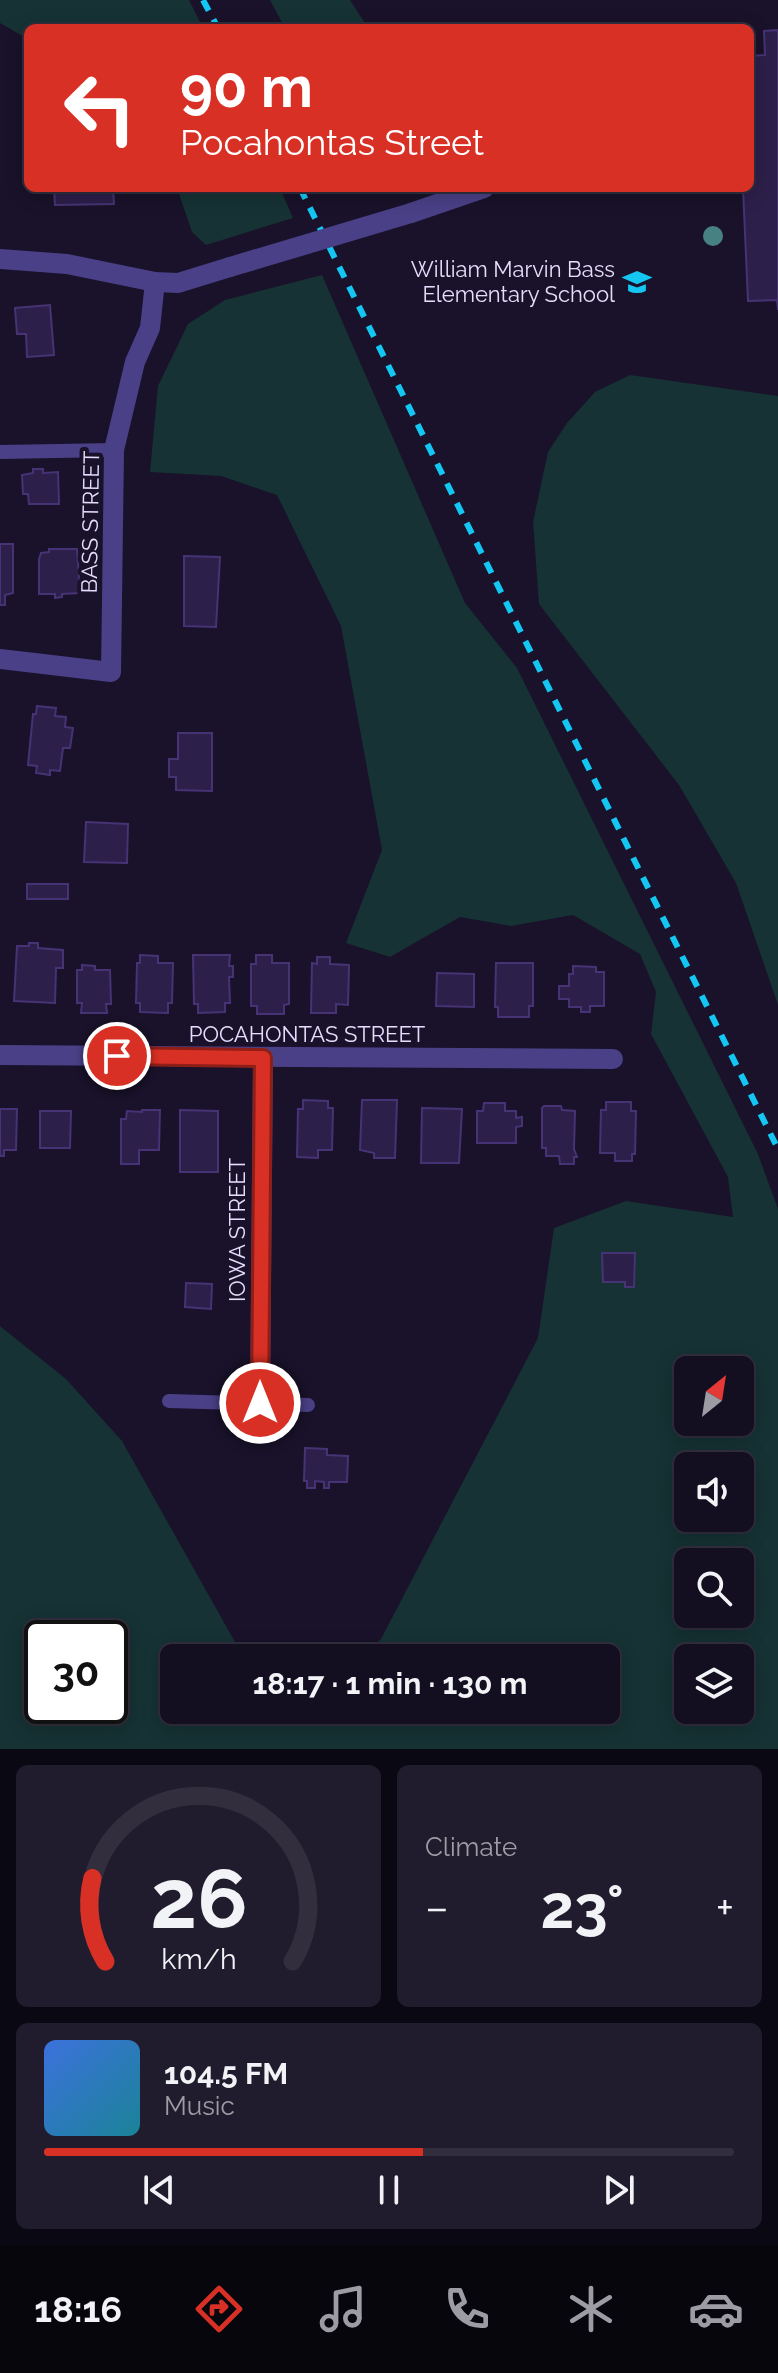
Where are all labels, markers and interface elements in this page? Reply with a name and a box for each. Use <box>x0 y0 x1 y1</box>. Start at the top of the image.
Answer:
text: 90 m <box>180 54 313 120</box>
icon: left <box>48 56 152 160</box>
text: Pocahontas Street <box>180 121 484 163</box>
place label: William Marvin Bass Elementary School <box>411 256 615 307</box>
school or university icon: William Marvin Bass Elementary School <box>622 267 652 297</box>
street label: BASS STREET <box>76 450 104 594</box>
street label: POCAHONTAS STREET <box>189 1021 426 1047</box>
pin <box>83 1022 151 1090</box>
icon: arrive <box>95 1034 139 1078</box>
street label: IOWA STREET <box>224 1157 250 1302</box>
north arrow <box>674 1356 754 1436</box>
map controls <box>674 1356 754 1724</box>
position arrow <box>218 1361 302 1445</box>
button: sound <box>674 1452 754 1532</box>
button: search <box>674 1548 754 1628</box>
speed limit sign: 30 <box>24 1620 128 1724</box>
button: layers <box>674 1644 754 1724</box>
text: 18:17 · 1 min · 130 m <box>252 1666 528 1701</box>
text: Climate <box>425 1832 517 1862</box>
text: 26 <box>150 1850 247 1947</box>
text: 23° <box>540 1872 624 1942</box>
text: − <box>425 1882 449 1933</box>
text: + <box>716 1882 734 1933</box>
text: km/h <box>161 1942 236 1976</box>
text: 104.5 FM <box>164 2056 288 2091</box>
text: Music <box>164 2091 235 2121</box>
icon: previous <box>137 2168 181 2212</box>
icon: pause <box>367 2168 411 2212</box>
icon: next <box>597 2168 641 2212</box>
icon: directions <box>191 2281 247 2337</box>
icon: music <box>315 2281 371 2337</box>
icon: phone <box>439 2281 495 2337</box>
icon: climate <box>563 2281 619 2337</box>
icon: car <box>688 2281 744 2337</box>
text: 18:16 <box>34 2288 122 2330</box>

